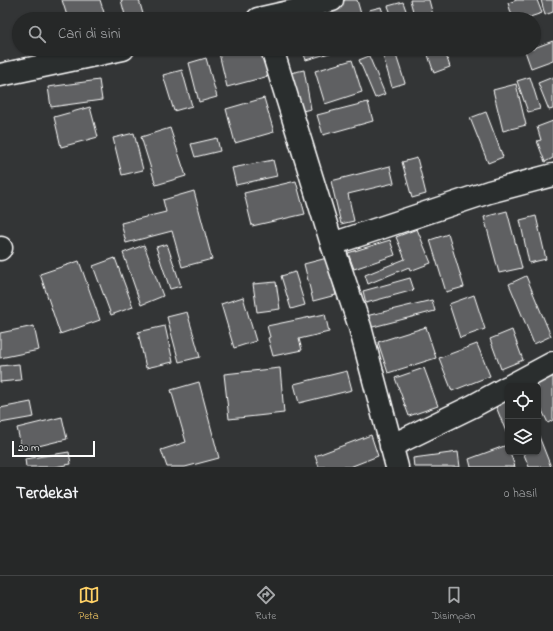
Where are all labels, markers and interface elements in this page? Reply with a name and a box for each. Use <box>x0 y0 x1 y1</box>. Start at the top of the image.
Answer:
search box <box>12 12 541 56</box>
icon: search <box>26 23 48 45</box>
text: Cari di sini <box>58 23 121 45</box>
map controls <box>505 383 541 455</box>
button: locate <box>505 383 541 419</box>
button: layers <box>505 419 541 455</box>
scale bar <box>12 439 95 458</box>
text: 20 m <box>18 440 40 456</box>
text: Terdekat <box>16 481 78 506</box>
text: 0 hasil <box>504 484 537 503</box>
tab: Peta <box>78 584 100 624</box>
tab: Rute <box>255 584 277 624</box>
tab: Disimpan <box>432 584 475 624</box>

